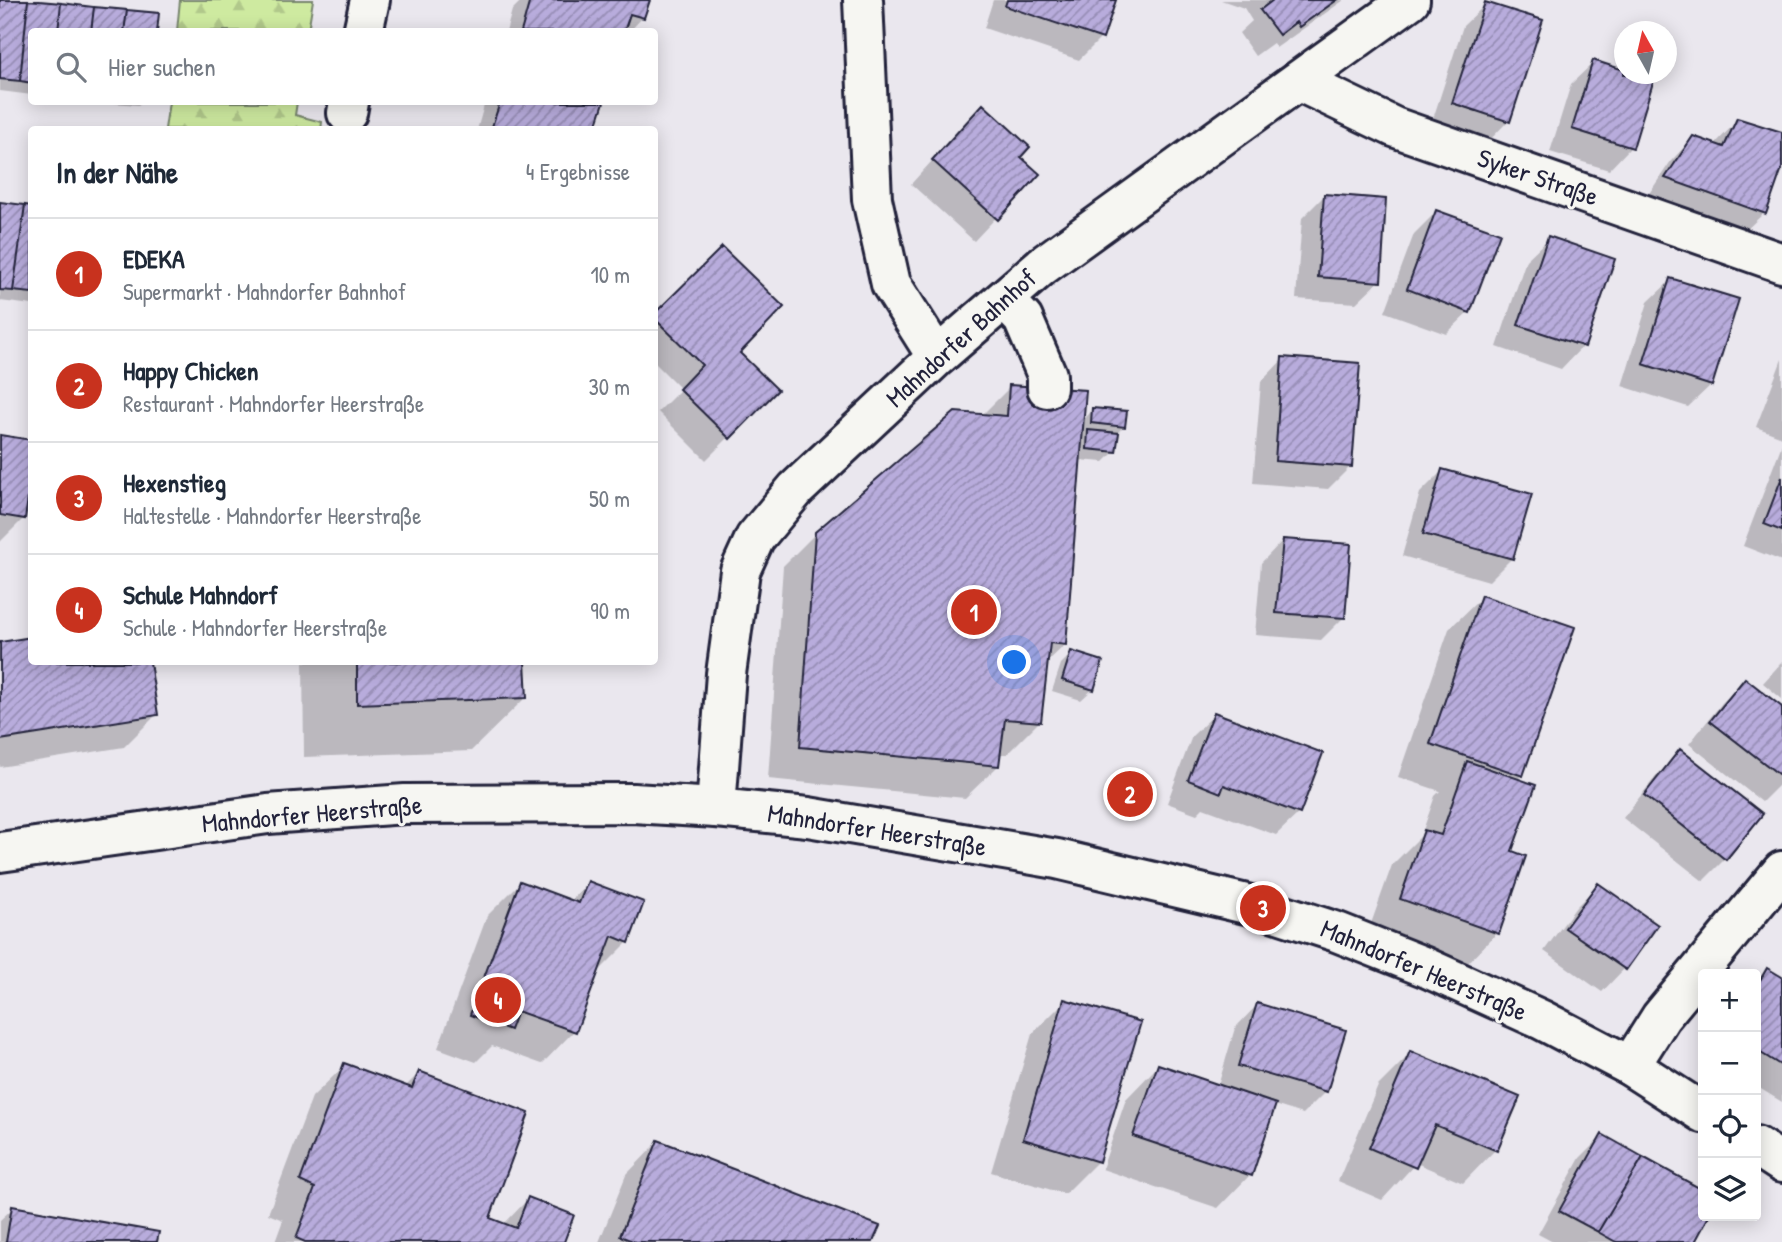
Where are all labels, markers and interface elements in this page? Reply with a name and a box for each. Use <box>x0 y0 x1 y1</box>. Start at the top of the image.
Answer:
north arrow <box>1614 21 1677 84</box>
search box <box>28 28 658 105</box>
icon: search <box>52 48 90 86</box>
text: Hier suchen <box>108 49 216 84</box>
street label: Syker Straße <box>1473 140 1603 213</box>
text: In der Nähe <box>56 152 178 192</box>
text: 4 Ergebnisse <box>526 156 630 187</box>
text: EDEKA <box>123 241 185 276</box>
text: 1 <box>75 259 83 290</box>
text: 10 m <box>590 259 630 290</box>
street label: Mahndorfer Bahnhof <box>878 260 1044 415</box>
text: Supermarkt · Mahndorfer Bahnhof <box>123 276 406 307</box>
text: Happy Chicken <box>123 353 259 388</box>
text: 2 <box>74 371 84 402</box>
text: 30 m <box>588 371 630 402</box>
text: Restaurant · Mahndorfer Heerstraße <box>123 388 424 419</box>
text: Hexenstieg <box>123 465 226 500</box>
text: 3 <box>74 483 84 514</box>
text: 50 m <box>589 483 630 514</box>
text: Haltestelle · Mahndorfer Heerstraße <box>123 500 421 531</box>
text: Schule Mahndorf <box>123 577 278 612</box>
pin: 1 <box>951 586 997 638</box>
text: 4 <box>75 595 83 626</box>
text: 90 m <box>590 595 630 626</box>
text: Schule · Mahndorfer Heerstraße <box>123 612 387 643</box>
your location <box>997 645 1031 679</box>
pin: 2 <box>1107 768 1153 820</box>
street label: Mahndorfer Heerstraße <box>200 786 423 841</box>
street label: Mahndorfer Heerstraße <box>765 795 989 864</box>
pin: 3 <box>1240 882 1286 934</box>
street label: Mahndorfer Heerstraße <box>1316 910 1533 1029</box>
map controls <box>1698 969 1761 1221</box>
button: + <box>1698 969 1761 1032</box>
pin: 4 <box>475 974 521 1026</box>
button: − <box>1698 1032 1761 1095</box>
button: locate <box>1698 1095 1761 1158</box>
button: layers <box>1698 1158 1761 1221</box>

